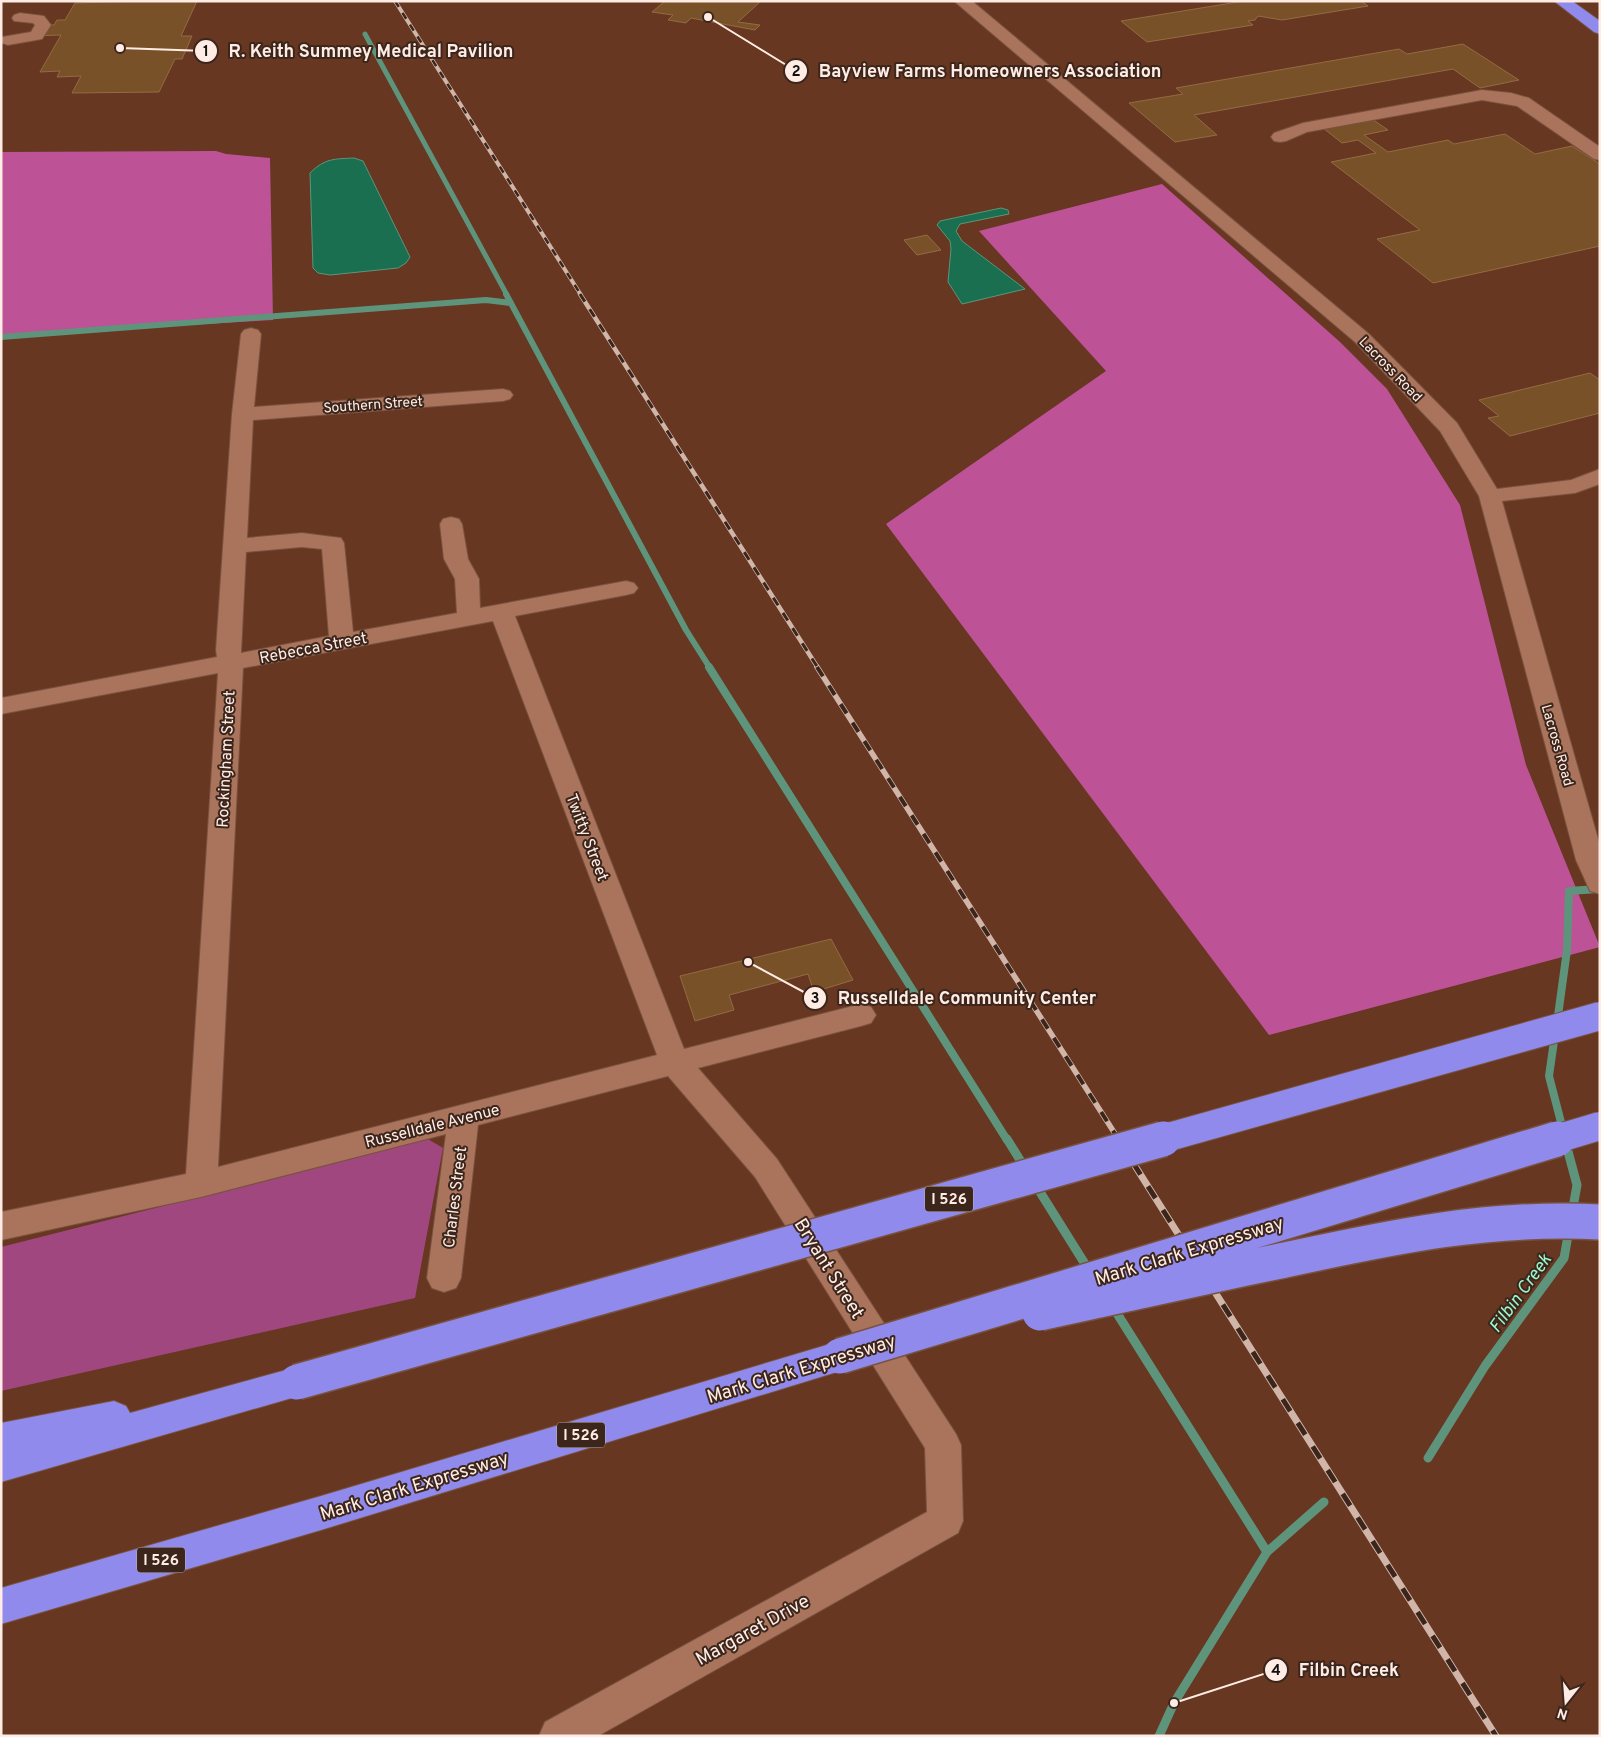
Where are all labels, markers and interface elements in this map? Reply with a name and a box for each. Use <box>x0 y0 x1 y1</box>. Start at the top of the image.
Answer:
callout: R. Keith Summey Medical Pavilion <box>193 34 523 67</box>
text: R. Keith Summey Medical Pavilion <box>228 41 514 64</box>
text: 1 <box>203 43 209 62</box>
callout: Bayview Farms Homeowners Association <box>783 54 1172 87</box>
text: Bayview Farms Homeowners Association <box>819 61 1161 84</box>
text: 2 <box>791 63 801 82</box>
street label: Lacross Road <box>1355 334 1425 406</box>
street label: Southern Street <box>323 394 423 417</box>
street label: Rebecca Street <box>258 629 369 669</box>
street label: Rockingham Street <box>213 690 241 828</box>
street label: Lacross Road <box>1537 703 1576 788</box>
street label: Twitty Street <box>560 791 612 884</box>
callout: Russelldale Community Center <box>803 982 1106 1015</box>
text: Russelldale Community Center <box>838 988 1097 1011</box>
text: 3 <box>811 990 820 1009</box>
street label: Russelldale Avenue <box>363 1101 502 1153</box>
street label: Charles Street <box>440 1145 472 1249</box>
road number: I 526 <box>925 1186 973 1212</box>
street label: Mark Clark Expressway <box>1092 1212 1287 1292</box>
street label: Bryant Street <box>788 1214 869 1324</box>
water label: Filbin Creek <box>1485 1249 1558 1338</box>
street label: Mark Clark Expressway <box>704 1330 899 1410</box>
road number: I 526 <box>557 1422 605 1448</box>
street label: Mark Clark Expressway <box>317 1447 512 1527</box>
road number: I 526 <box>137 1548 185 1572</box>
street label: Margaret Drive <box>692 1590 814 1672</box>
callout: Filbin Creek <box>1264 1654 1409 1687</box>
text: Filbin Creek <box>1299 1660 1399 1683</box>
text: 4 <box>1271 1662 1281 1681</box>
north arrow <box>1541 1677 1591 1727</box>
text: N <box>1555 1703 1570 1723</box>

